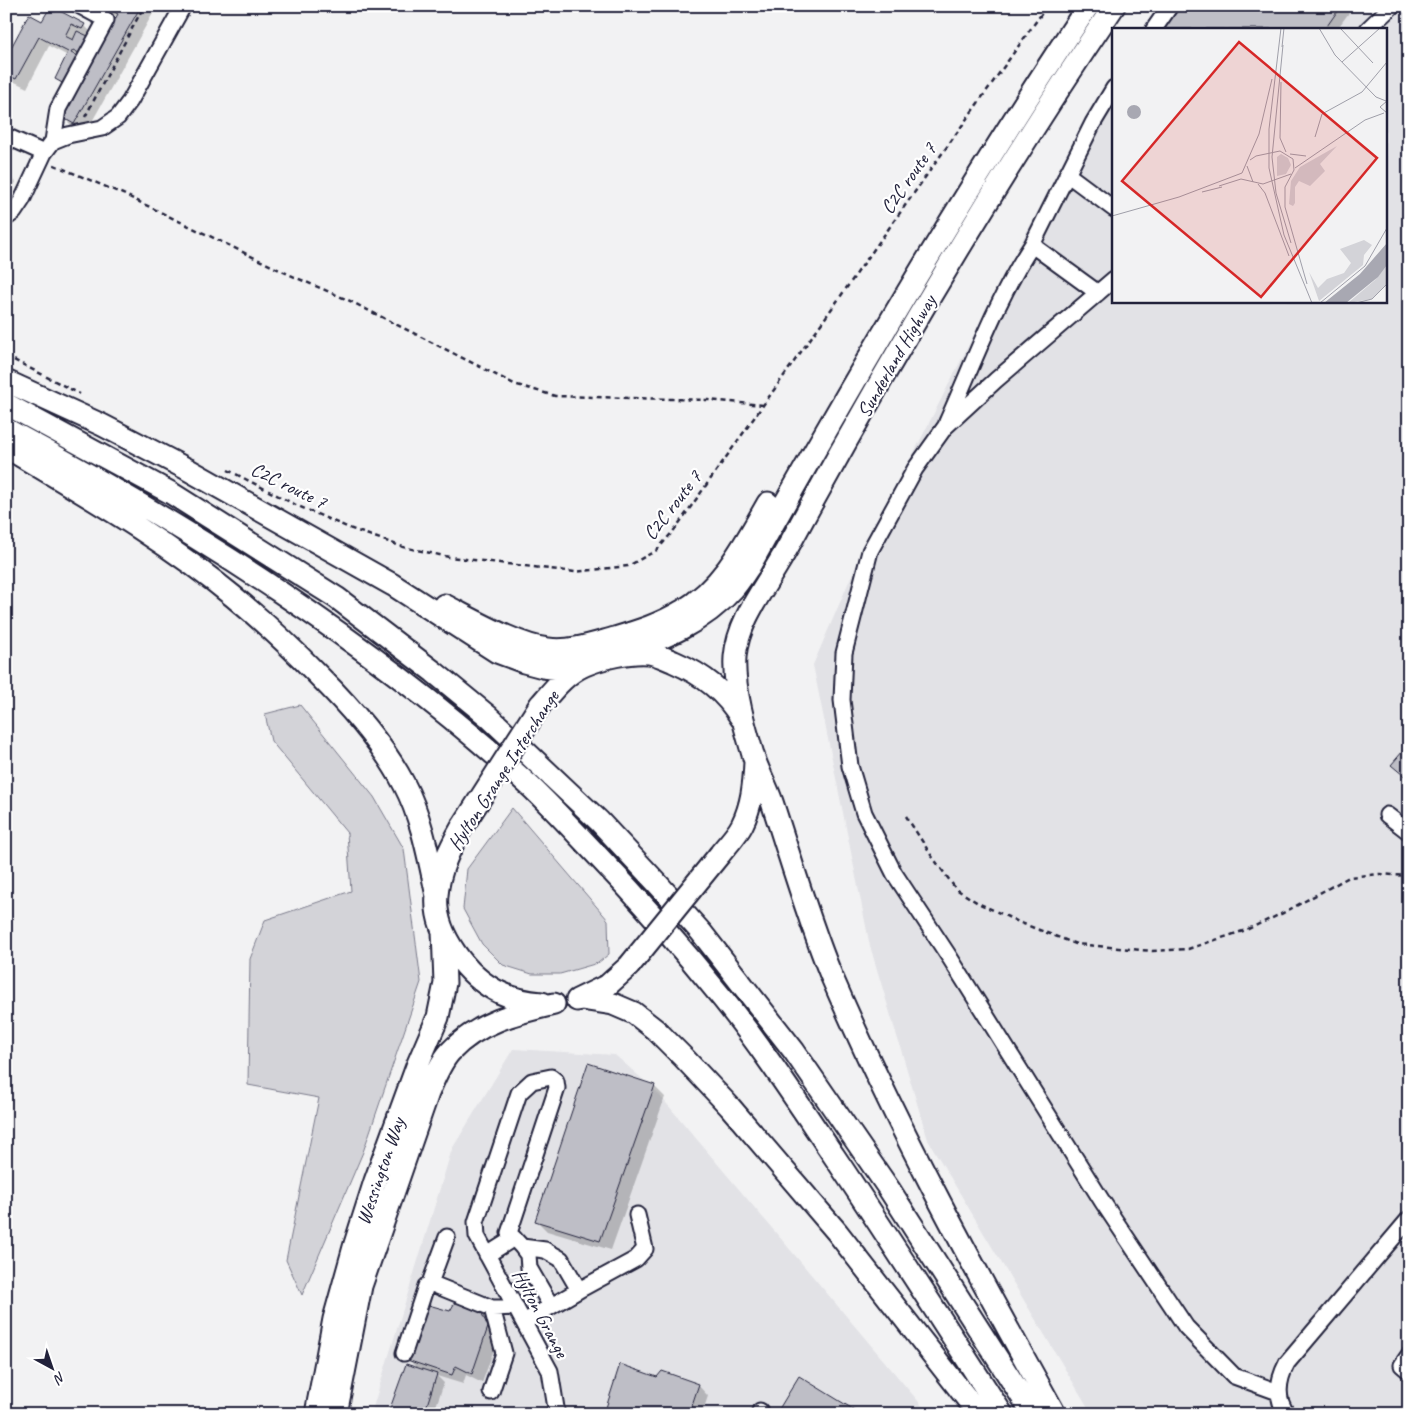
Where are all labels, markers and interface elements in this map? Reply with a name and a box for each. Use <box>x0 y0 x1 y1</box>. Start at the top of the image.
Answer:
inset map <box>1112 28 1388 302</box>
street label: C2C route 7 <box>875 137 943 219</box>
street label: Sunderland Highway <box>851 289 943 422</box>
street label: C2C route 7 <box>247 456 332 515</box>
street label: C2C route 7 <box>638 465 708 545</box>
street label: Hylton Grange Interchange <box>442 684 565 855</box>
street label: Wessington Way <box>350 1112 411 1228</box>
street label: Hylton Grange <box>507 1265 575 1363</box>
north arrow <box>28 1342 78 1392</box>
text: N <box>49 1368 69 1388</box>

